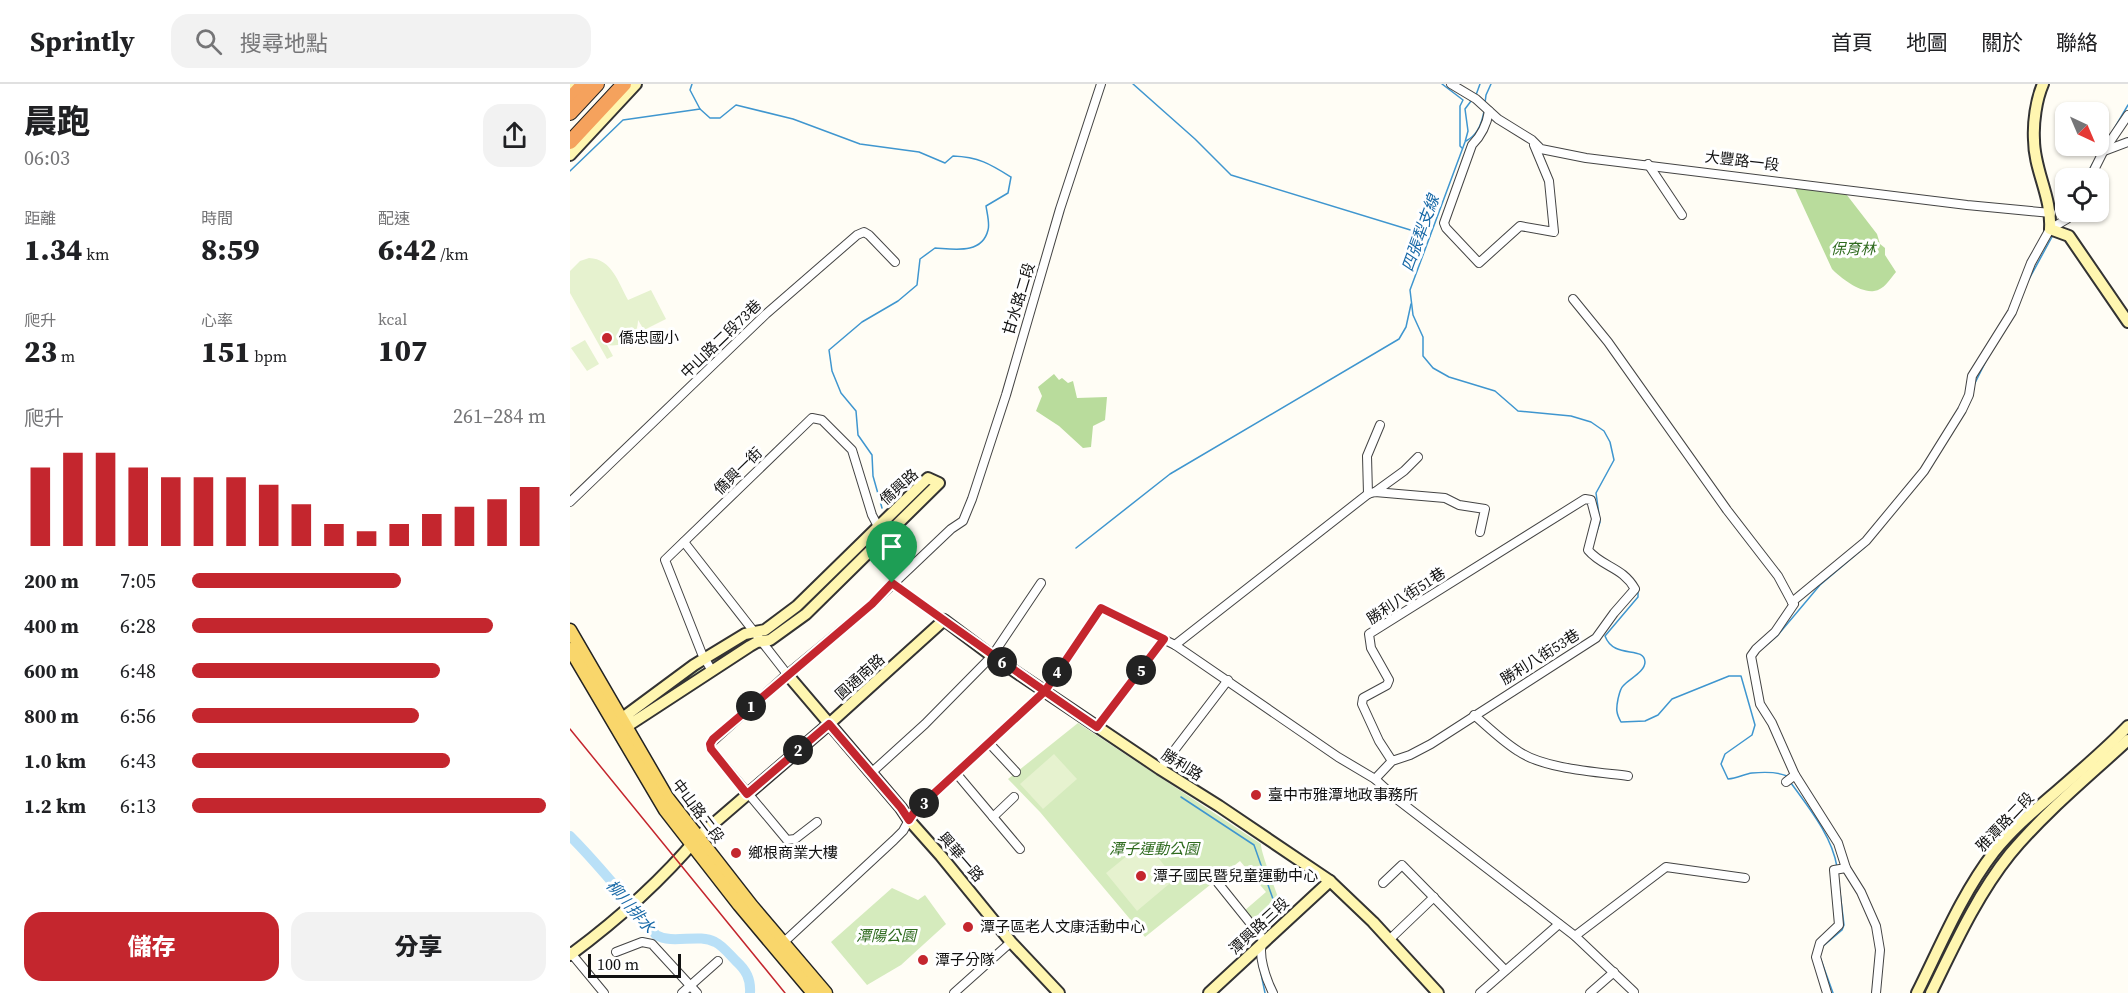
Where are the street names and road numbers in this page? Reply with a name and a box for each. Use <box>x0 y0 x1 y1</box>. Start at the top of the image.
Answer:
street label: 大豐路一段 <box>1704 146 1781 175</box>
street label: 甘水路二段 <box>998 260 1040 338</box>
street label: 中山路二段73巷 <box>676 295 766 383</box>
street label: 僑興一街 <box>709 442 767 499</box>
street label: 僑興路 <box>875 464 922 509</box>
street label: 勝利八街51巷 <box>1362 562 1449 629</box>
street label: 勝利八街53巷 <box>1496 624 1583 689</box>
street label: 圓通南路 <box>830 649 889 705</box>
street label: 勝利路 <box>1158 744 1207 785</box>
street label: 中山路二段 <box>667 774 729 847</box>
street label: 雅潭路二段 <box>1971 787 2038 856</box>
street label: 興華一路 <box>934 827 989 886</box>
street label: 潭興路三段 <box>1224 892 1293 959</box>

